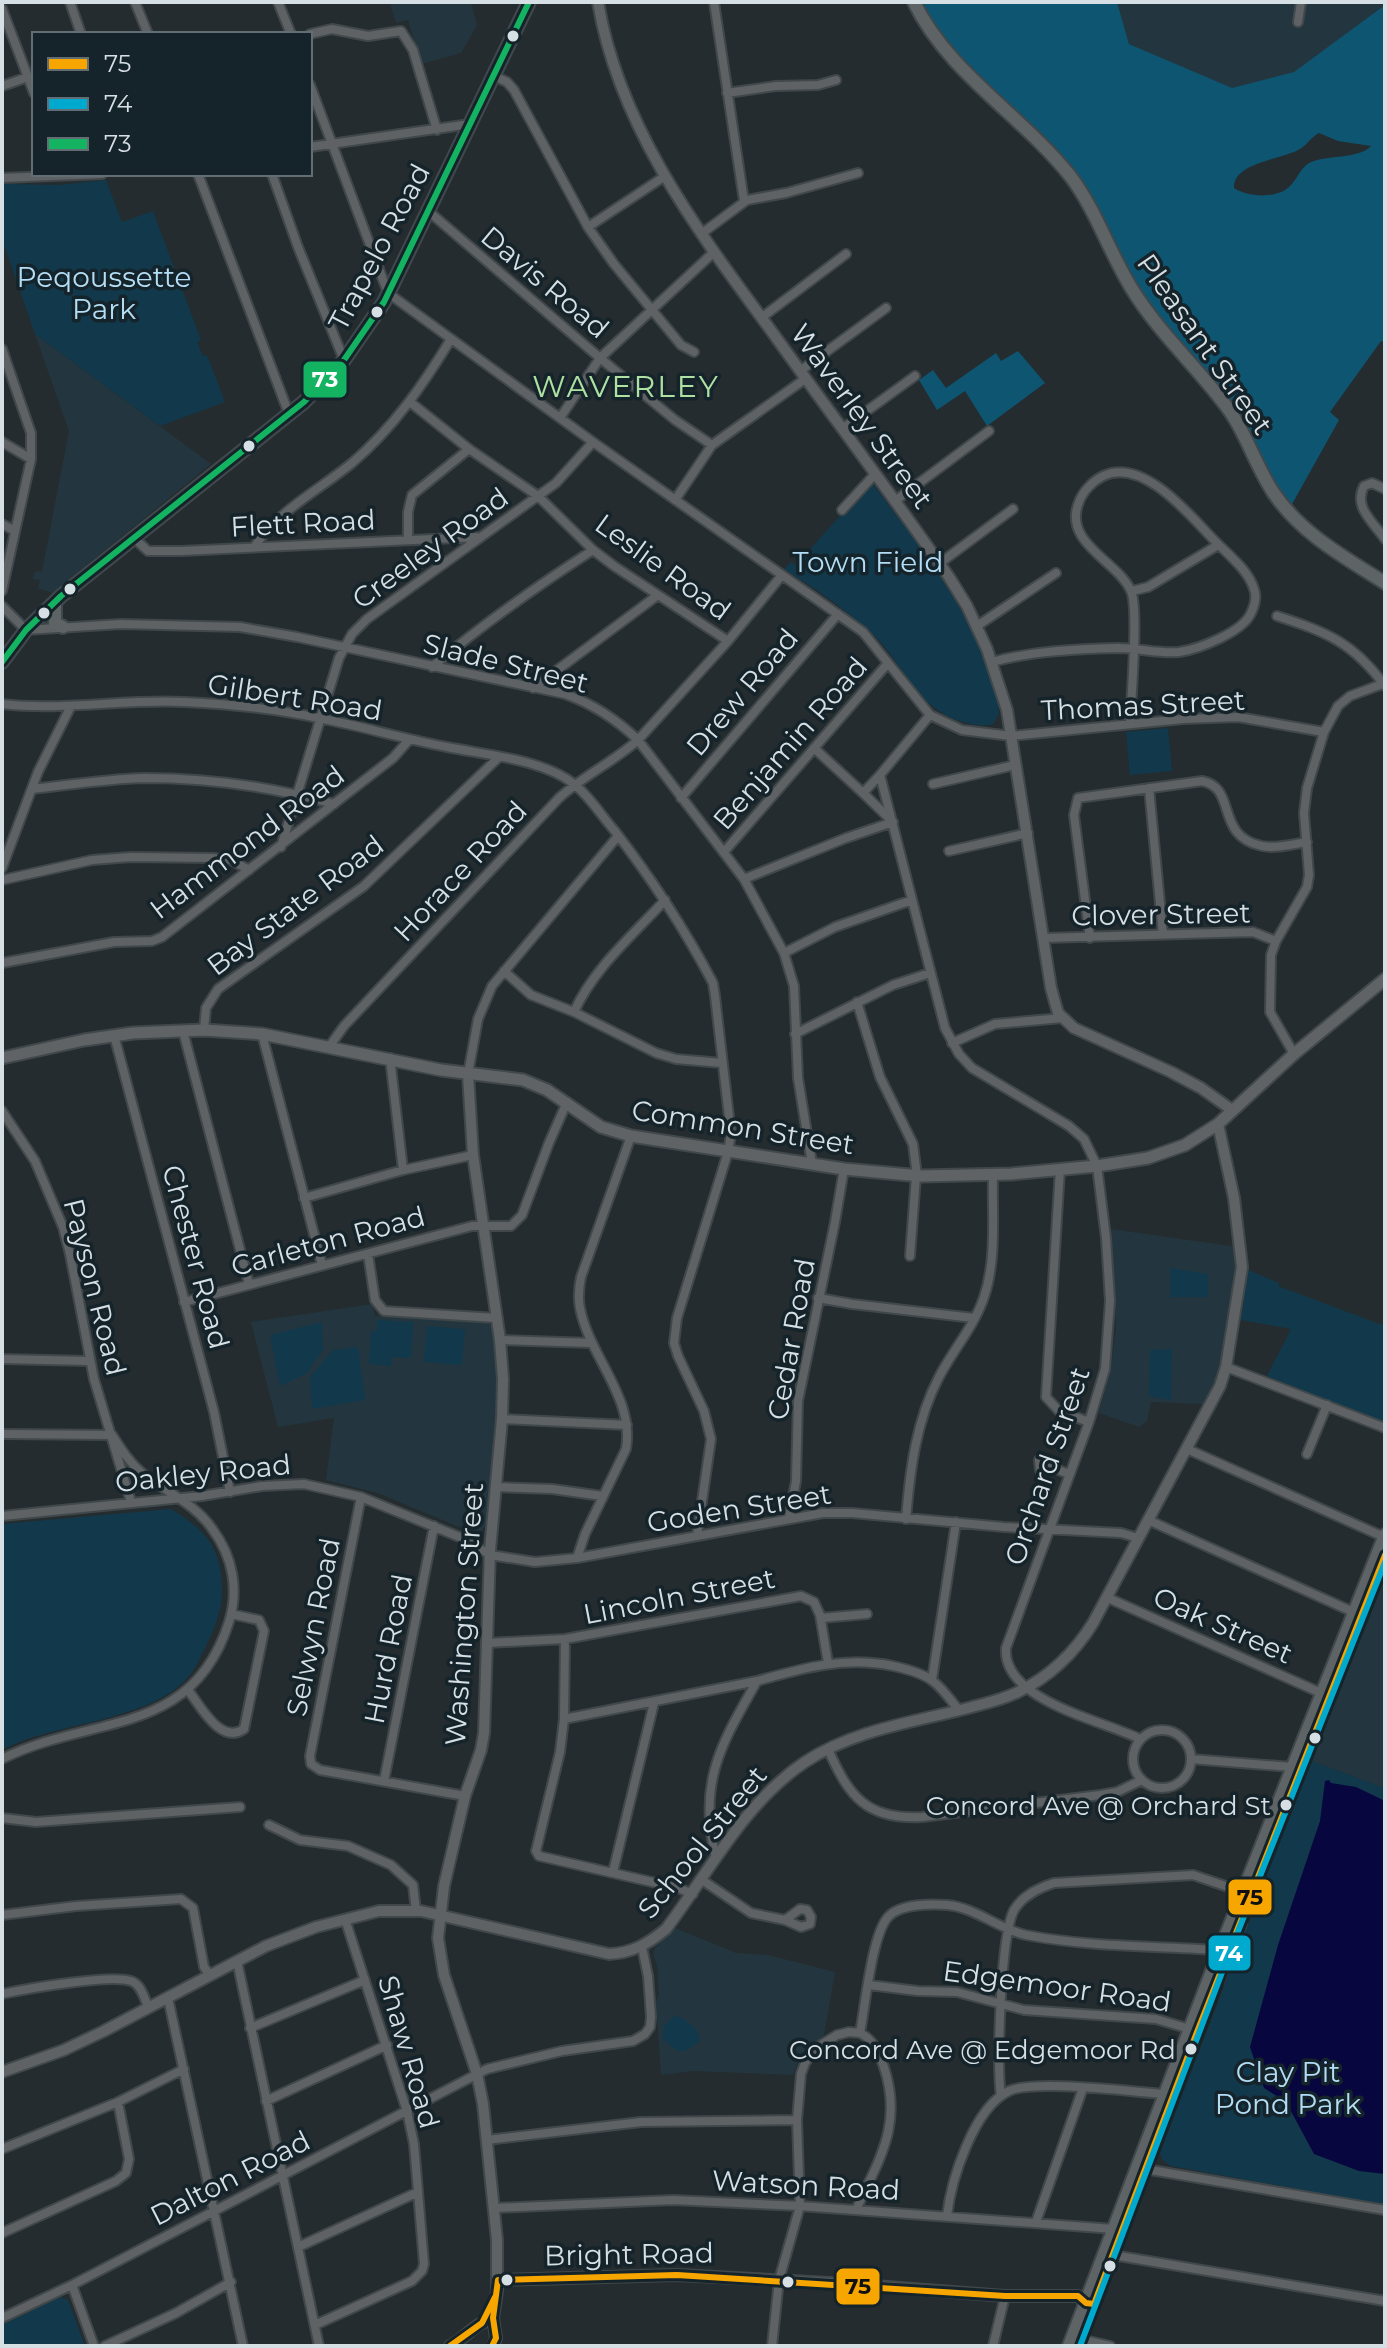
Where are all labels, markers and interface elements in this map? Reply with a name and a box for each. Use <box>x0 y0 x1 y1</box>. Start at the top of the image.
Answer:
unlabelled marker <box>505 28 521 44</box>
legend <box>32 32 312 176</box>
text: 75 <box>104 49 131 78</box>
text: 74 <box>104 89 133 118</box>
text: 73 <box>104 129 131 158</box>
street label: Trapelo Road <box>321 158 437 336</box>
street label: Davis Road <box>474 219 616 345</box>
street label: Pleasant Street <box>1130 247 1280 441</box>
park label: Peqoussette Park <box>17 260 191 326</box>
unlabelled marker <box>369 304 385 320</box>
street label: Waverley Street <box>784 317 940 515</box>
line badge: 73 <box>302 360 348 399</box>
text: 73 <box>312 366 338 393</box>
district label: WAVERLEY <box>532 368 720 405</box>
unlabelled marker <box>241 438 257 454</box>
street label: Creeley Road <box>345 480 515 616</box>
street label: Flett Road <box>230 502 376 544</box>
street label: Leslie Road <box>589 506 737 628</box>
park label: Town Field <box>792 545 944 579</box>
unlabelled marker <box>62 581 78 597</box>
unlabelled marker <box>36 605 52 621</box>
street label: Drew Road <box>679 621 805 763</box>
street label: Slade Street <box>420 626 592 700</box>
street label: Benjamin Road <box>706 650 874 836</box>
street label: Gilbert Road <box>205 666 385 728</box>
street label: Thomas Street <box>1040 683 1246 727</box>
street label: Hammond Road <box>143 758 351 926</box>
street label: Horace Road <box>386 794 534 948</box>
street label: Bay State Road <box>200 827 390 983</box>
street label: Clover Street <box>1071 895 1251 933</box>
street label: Common Street <box>629 1093 857 1161</box>
street label: Chester Road <box>155 1161 237 1353</box>
street label: Payson Road <box>57 1195 133 1379</box>
street label: Carleton Road <box>227 1199 429 1283</box>
street label: Cedar Road <box>760 1256 822 1422</box>
street label: Orchard Street <box>997 1363 1097 1569</box>
street label: Oakley Road <box>113 1447 293 1499</box>
street label: Goden Street <box>644 1477 834 1539</box>
street label: Washington Street <box>438 1481 490 1747</box>
street label: Selwyn Road <box>279 1535 347 1719</box>
street label: Lincoln Street <box>580 1561 778 1631</box>
street label: Hurd Road <box>357 1571 419 1727</box>
street label: Oak Street <box>1148 1579 1298 1671</box>
unlabelled marker <box>1307 1730 1323 1746</box>
street label: School Street <box>630 1759 774 1925</box>
place label: Concord Ave @ Orchard St <box>926 1790 1271 1822</box>
marker: Concord Ave @ Orchard St <box>1278 1797 1294 1813</box>
line badge: 75 <box>1227 1878 1273 1916</box>
text: 75 <box>1237 1884 1263 1911</box>
line badge: 74 <box>1207 1934 1252 1972</box>
text: 74 <box>1215 1940 1243 1967</box>
street label: Edgemoor Road <box>941 1953 1173 2019</box>
street label: Shaw Road <box>371 1972 447 2132</box>
place label: Concord Ave @ Edgemoor Rd <box>789 2034 1176 2066</box>
marker: Concord Ave @ Edgemoor Rd <box>1183 2041 1199 2057</box>
park label: Clay Pit Pond Park <box>1215 2055 1362 2121</box>
street label: Dalton Road <box>144 2123 316 2233</box>
street label: Watson Road <box>711 2163 901 2207</box>
street label: Bright Road <box>544 2236 714 2272</box>
unlabelled marker <box>1102 2258 1118 2274</box>
line badge: 75 <box>835 2267 881 2306</box>
unlabelled marker <box>499 2272 515 2288</box>
text: 75 <box>845 2273 871 2300</box>
unlabelled marker <box>780 2274 796 2290</box>

